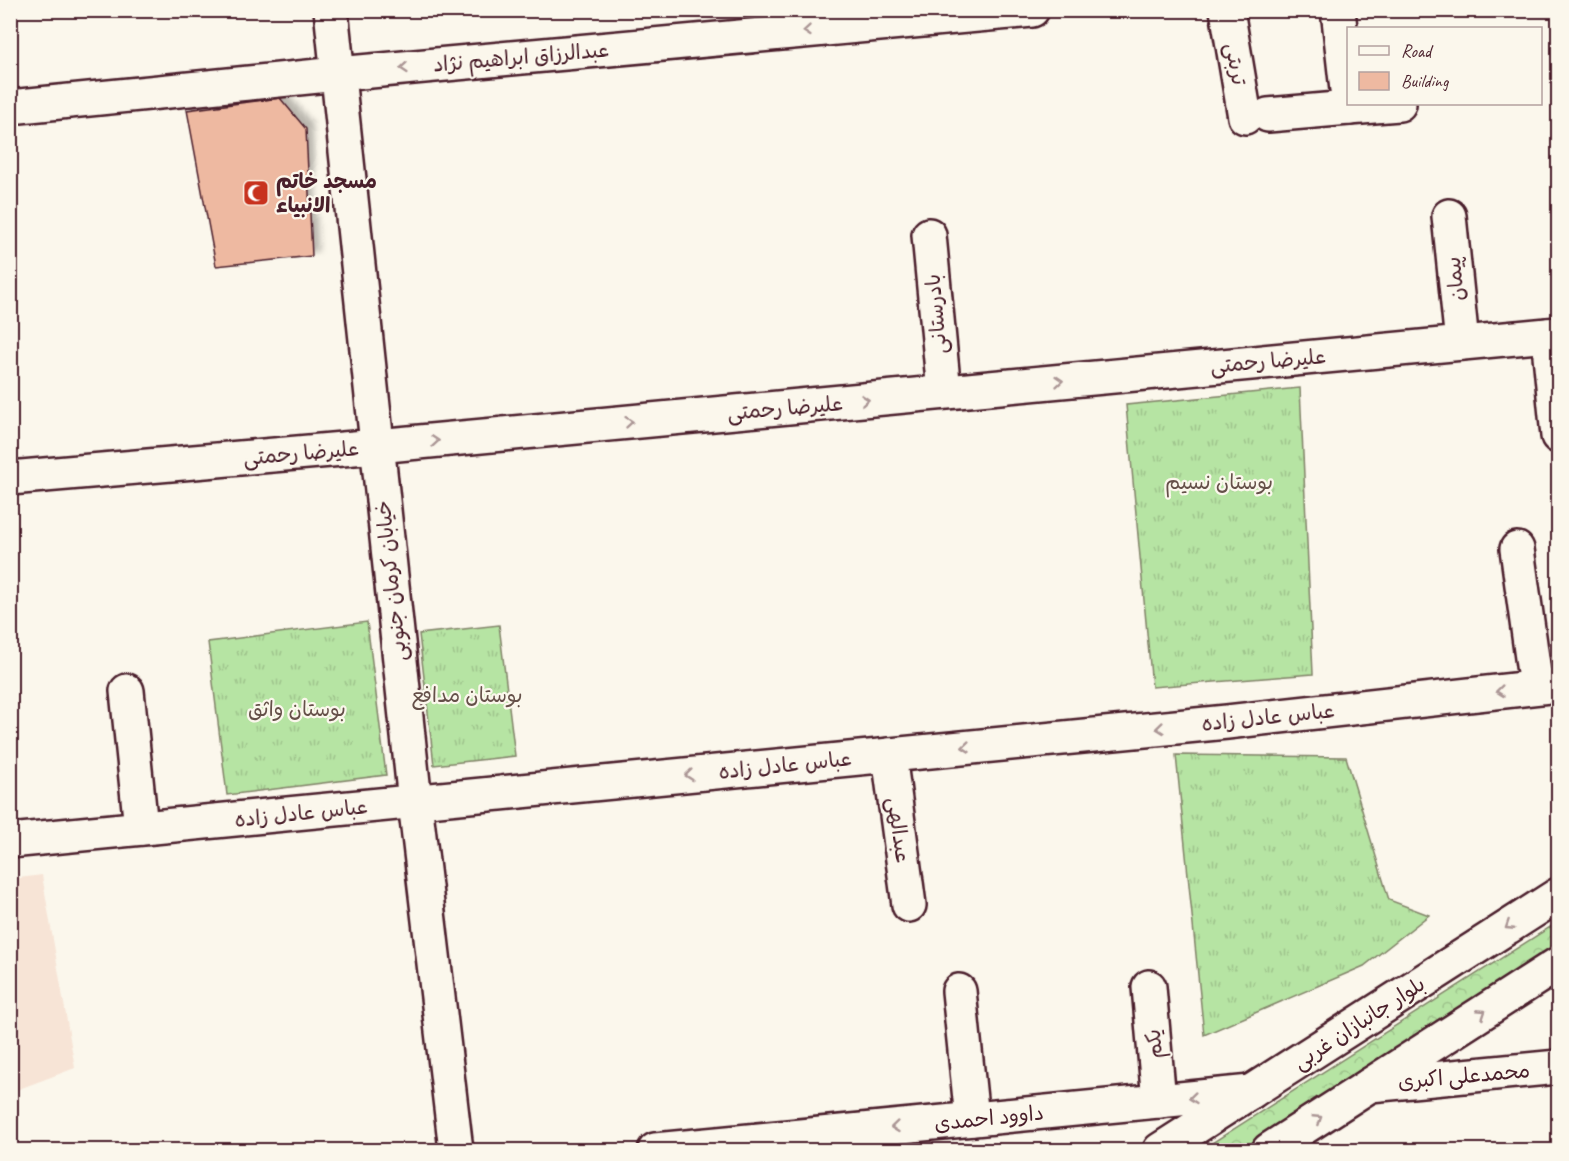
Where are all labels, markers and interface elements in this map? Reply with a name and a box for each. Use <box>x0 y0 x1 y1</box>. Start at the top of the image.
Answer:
one-way arrow <box>802 24 811 37</box>
legend <box>1347 27 1542 105</box>
street label: عبدالرزاق ابراهیم نژاد <box>432 36 610 81</box>
text: Road <box>1401 40 1434 62</box>
street label: تربتی <box>1219 41 1253 88</box>
one-way arrow <box>399 61 408 74</box>
text: Building <box>1401 70 1450 92</box>
place label: مسجد خاتم الانبیاء <box>276 168 377 218</box>
mosque icon: مسجد خاتم الانبیاء <box>241 178 271 208</box>
street label: پیمان <box>1440 255 1470 303</box>
street label: بادرستانی <box>920 273 953 355</box>
street label: علیرضا رحمتی <box>1209 343 1327 380</box>
one-way arrow <box>1055 375 1064 388</box>
street label: علیرضا رحمتی <box>726 390 844 427</box>
one-way arrow <box>861 394 870 407</box>
one-way arrow <box>625 416 634 429</box>
street label: علیرضا رحمتی <box>242 435 360 472</box>
one-way arrow <box>431 435 440 448</box>
park label: بوستان نسیم <box>1165 469 1273 498</box>
street label: خیابان کرمان جنوبی <box>370 499 413 663</box>
park label: بوستان مدافع <box>411 682 523 710</box>
one-way arrow <box>1496 684 1505 697</box>
park label: بوستان واثق <box>248 696 346 722</box>
street label: عباس عادل زاده <box>1200 697 1336 737</box>
one-way arrow <box>1156 721 1165 734</box>
one-way arrow <box>962 740 971 753</box>
street label: عباس عادل زاده <box>717 745 853 785</box>
one-way arrow <box>684 768 693 781</box>
street label: عباس عادل زاده <box>233 793 369 833</box>
street label: عبدالهی <box>881 796 916 865</box>
one-way arrow <box>1505 919 1515 931</box>
street label: بلوار جانبازان غربی <box>1288 971 1430 1076</box>
one-way arrow <box>1476 1009 1486 1021</box>
street label: یکم <box>1140 1028 1171 1060</box>
street label: محمدعلی اکبری <box>1397 1057 1531 1096</box>
one-way arrow <box>1189 1091 1198 1104</box>
street label: داوود احمدی <box>933 1099 1045 1137</box>
one-way arrow <box>1312 1114 1322 1126</box>
one-way arrow <box>890 1120 899 1133</box>

